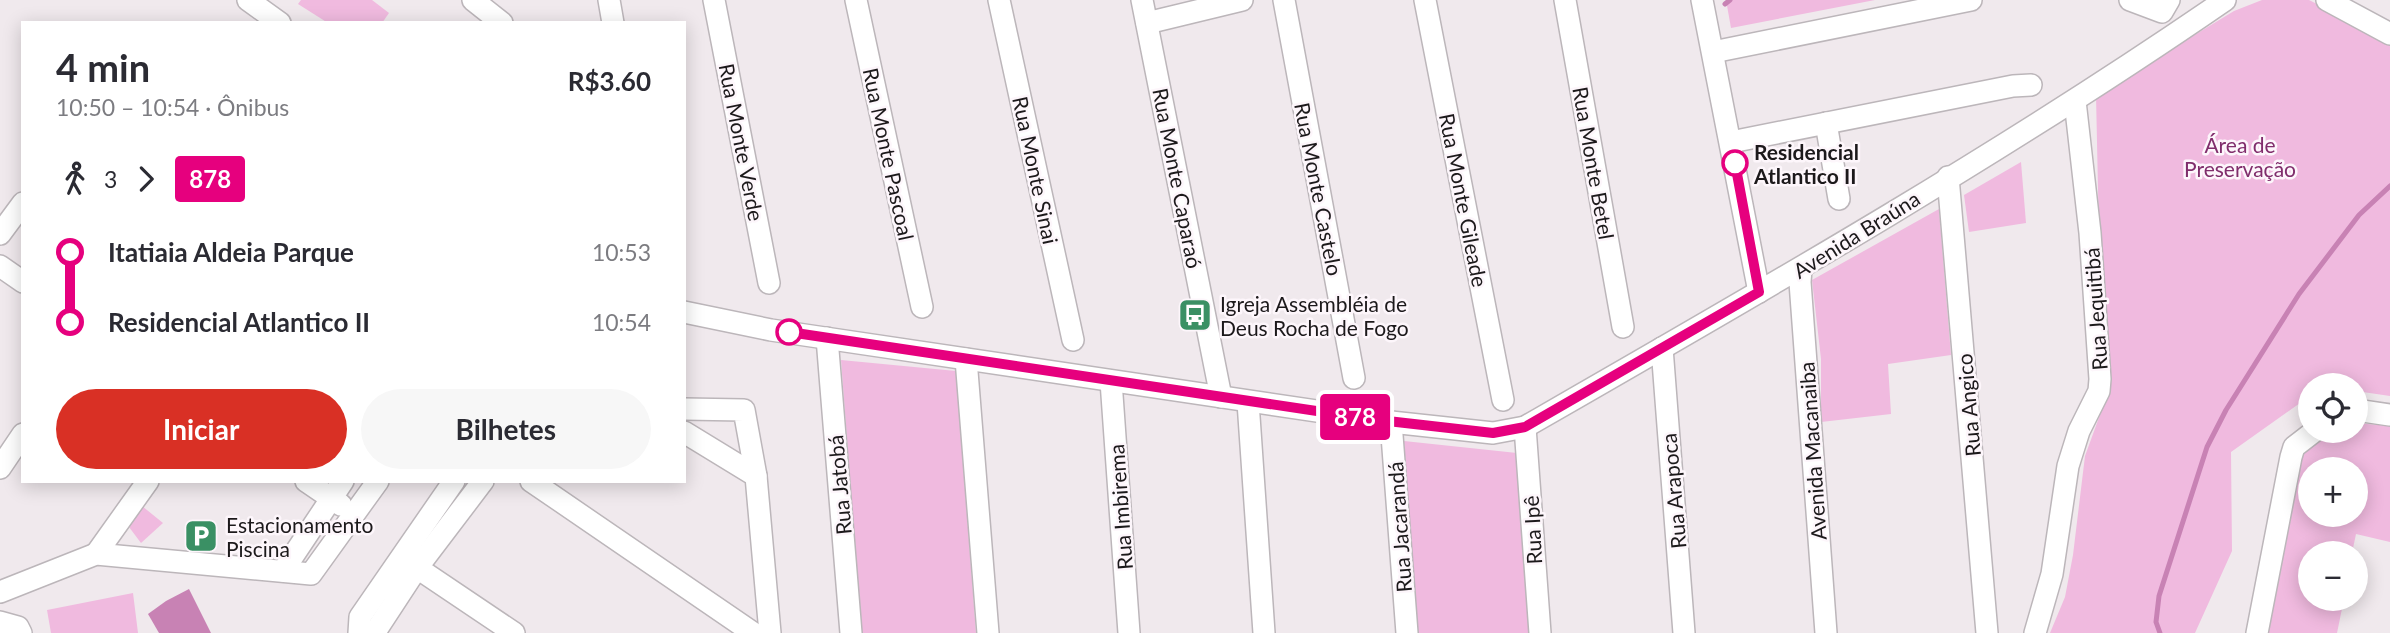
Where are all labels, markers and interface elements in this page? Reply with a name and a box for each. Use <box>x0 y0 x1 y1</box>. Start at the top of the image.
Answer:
text: 4 min <box>56 44 150 90</box>
street label: Rua Monte Verde <box>714 61 770 223</box>
text: R$3.60 <box>568 65 651 97</box>
street label: Rua Monte Pascoal <box>858 65 920 243</box>
street label: Rua Monte Betel <box>1568 85 1620 241</box>
street label: Rua Monte Caparaó <box>1148 86 1208 270</box>
text: 10:50 – 10:54 · Ônibus <box>56 93 289 121</box>
street label: Rua Monte Sinai <box>1008 94 1064 246</box>
street label: Rua Monte Castelo <box>1290 100 1348 278</box>
street label: Rua Monte Gileade <box>1435 111 1493 289</box>
park label: Área de Preservação <box>2184 132 2296 181</box>
place label: Residencial Atlantico II <box>1753 139 1859 188</box>
marker: Residencial Atlantico II <box>1722 150 1748 176</box>
icon: walk <box>56 160 94 198</box>
icon: forward <box>127 160 165 198</box>
text: 878 <box>189 164 231 193</box>
text: 3 <box>104 165 117 193</box>
street label: Avenida Braúna <box>1788 185 1924 283</box>
text: Itatiaia Aldeia Parque <box>108 236 354 268</box>
text: 10:53 <box>592 238 651 266</box>
street label: Rua Jequitibá <box>2078 247 2112 371</box>
place label: Igreja Assembléia de Deus Rocha de Fogo <box>1220 291 1409 340</box>
bus stop icon: Igreja Assembléia de Deus Rocha de Fogo <box>1176 296 1214 334</box>
text: Residencial Atlantico II <box>108 306 370 338</box>
text: 10:54 <box>592 308 651 336</box>
unlabelled marker <box>776 319 802 345</box>
street label: Rua Angico <box>1951 352 1985 457</box>
street label: Avenida Macanaiba <box>1793 361 1831 541</box>
map controls <box>2298 373 2368 611</box>
button: locate <box>2298 373 2368 443</box>
button: Iniciar <box>56 389 347 469</box>
button: Bilhetes <box>361 389 651 469</box>
line badge: 878 <box>1315 394 1395 440</box>
text: 878 <box>1334 402 1376 431</box>
street label: Rua Arapoca <box>1656 432 1690 550</box>
street label: Rua Jatobá <box>822 434 856 536</box>
street label: Rua Imbirema <box>1103 443 1137 571</box>
button: + <box>2298 457 2368 527</box>
street label: Rua Jacarandá <box>1382 461 1416 593</box>
street label: Rua Ipê <box>1518 495 1546 565</box>
place label: Estacionamento Piscina <box>226 512 374 561</box>
parking icon: Estacionamento Piscina <box>182 517 220 555</box>
button: − <box>2298 541 2368 611</box>

